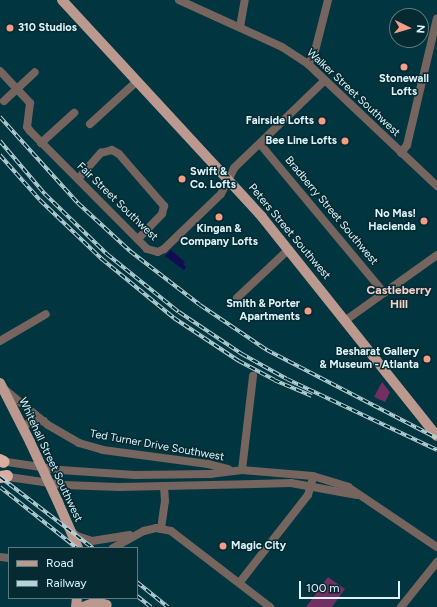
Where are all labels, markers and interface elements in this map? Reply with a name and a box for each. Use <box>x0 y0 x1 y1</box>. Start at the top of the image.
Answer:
north arrow <box>389 8 429 48</box>
place label: 310 Studios <box>18 21 77 35</box>
marker: 310 Studios <box>5 23 15 33</box>
text: N <box>414 24 427 34</box>
street label: Walker Street Southwest <box>304 46 402 140</box>
marker: Stonewall Lofts <box>399 62 409 72</box>
place label: Stonewall Lofts <box>379 73 429 99</box>
place label: Fairside Lofts <box>246 114 314 128</box>
marker: Fairside Lofts <box>317 116 327 126</box>
place label: Bee Line Lofts <box>266 134 337 148</box>
marker: Bee Line Lofts <box>340 136 350 146</box>
street label: Bradberry Street Southwest <box>282 154 380 268</box>
street label: Fair Street Southwest <box>74 160 160 244</box>
place label: Swift & Co. Lofts <box>190 166 236 192</box>
marker: Swift & Co. Lofts <box>177 174 187 184</box>
street label: Peters Street Southwest <box>245 182 333 282</box>
place label: No Mas! Hacienda <box>368 208 416 234</box>
marker: Kingan & Company Lofts <box>214 212 224 222</box>
marker: No Mas! Hacienda <box>419 216 429 226</box>
place label: Kingan & Company Lofts <box>180 223 258 249</box>
district label: Castleberry Hill <box>367 284 431 312</box>
place label: Smith & Porter Apartments <box>226 298 300 324</box>
marker: Smith & Porter Apartments <box>303 306 313 316</box>
place label: Besharat Gallery & Museum - Atlanta <box>320 346 419 372</box>
marker: Besharat Gallery & Museum - Atlanta <box>422 354 432 364</box>
street label: Whitehall Street Southwest <box>15 396 85 524</box>
street label: Ted Turner Drive Southwest <box>89 428 225 464</box>
place label: Magic City <box>231 539 286 553</box>
marker: Magic City <box>218 541 228 551</box>
legend <box>8 547 138 599</box>
text: Road <box>46 556 74 570</box>
scale bar <box>301 573 402 599</box>
text: Railway <box>46 576 87 590</box>
text: 100 m <box>306 581 340 595</box>

